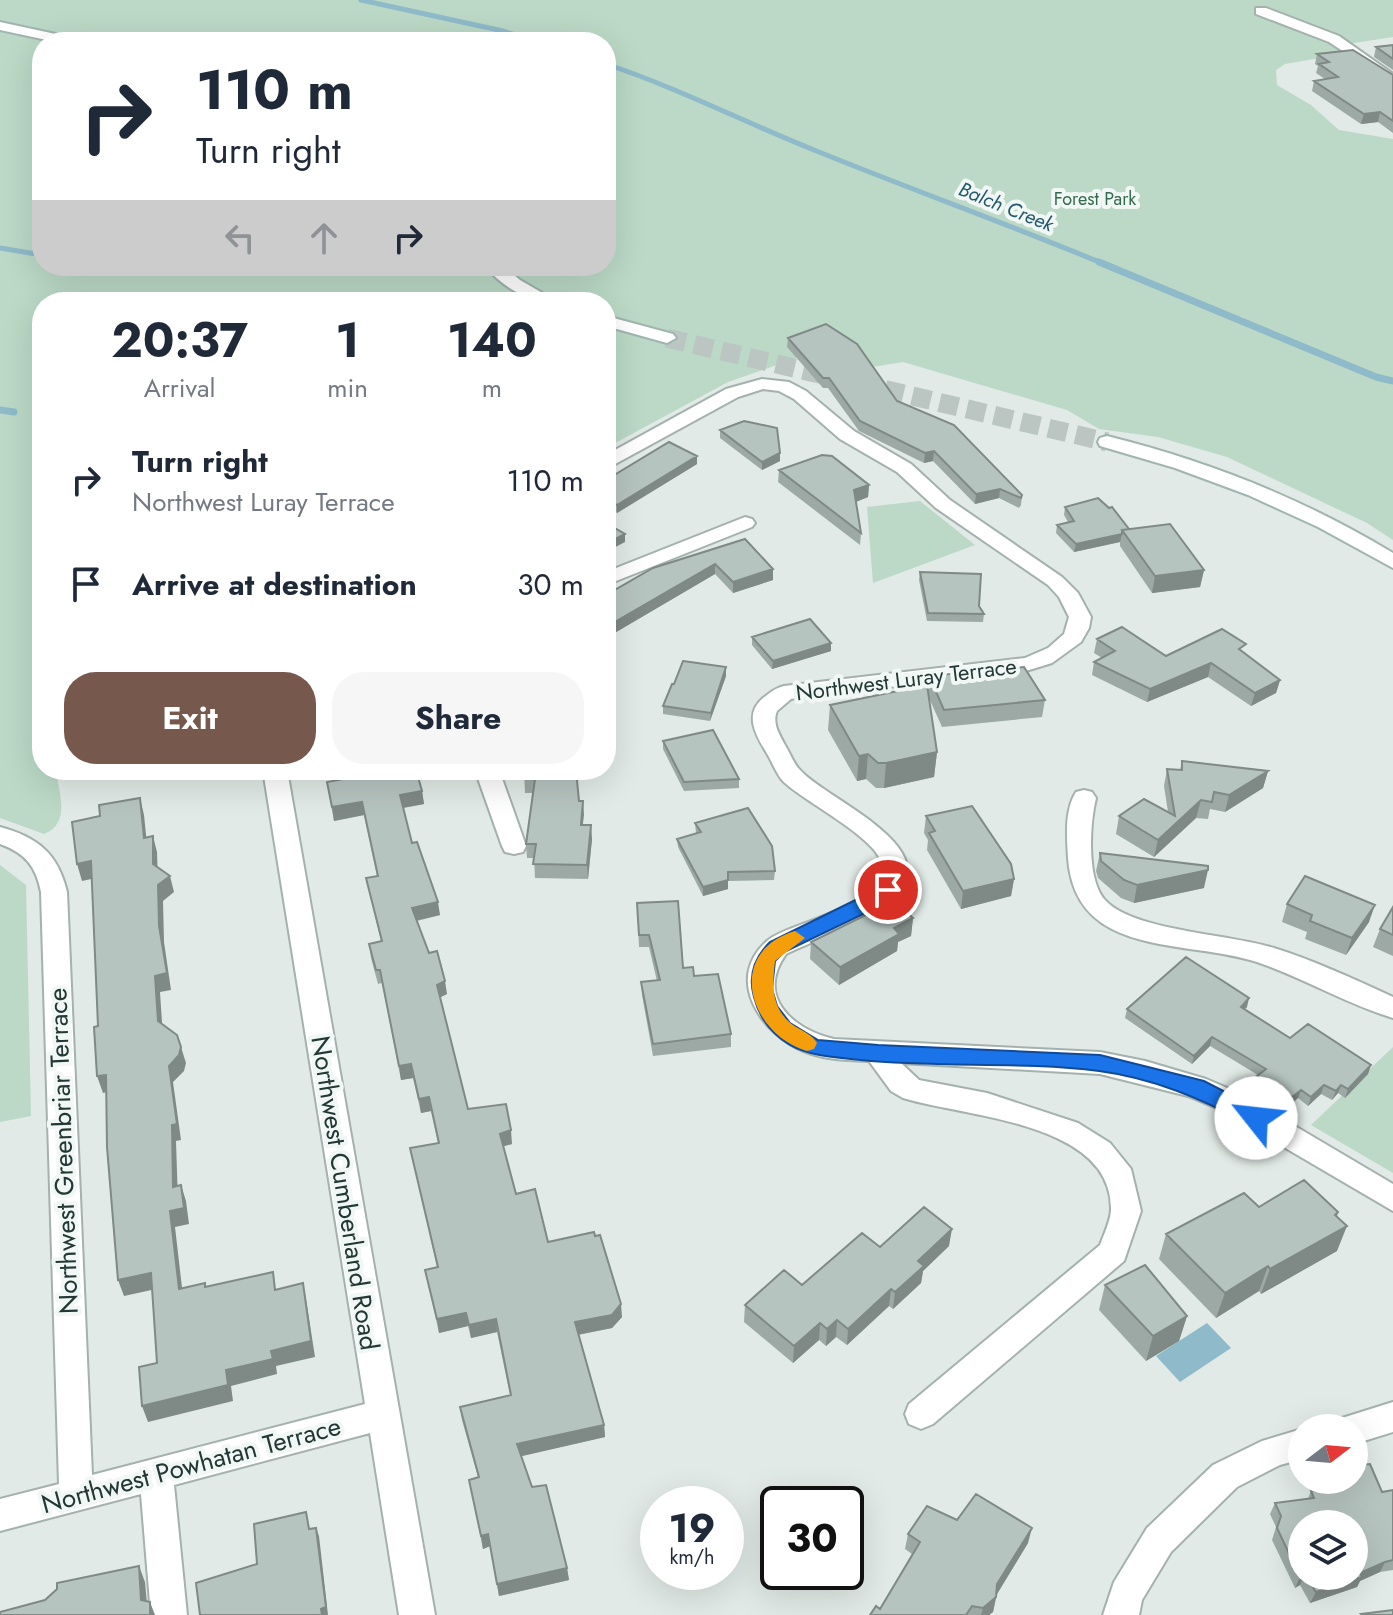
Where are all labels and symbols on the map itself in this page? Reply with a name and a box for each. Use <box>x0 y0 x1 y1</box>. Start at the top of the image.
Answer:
water label: Balch Creek <box>954 175 1059 240</box>
park label: Forest Park <box>1054 186 1136 212</box>
street label: Northwest Luray Terrace <box>794 650 1018 708</box>
pin <box>854 856 922 924</box>
street label: Northwest Greenbriar Terrace <box>38 987 88 1315</box>
street label: Northwest Cumberland Road <box>301 1033 389 1353</box>
position arrow <box>1214 1076 1298 1160</box>
street label: Northwest Powhatan Terrace <box>37 1407 345 1523</box>
north arrow <box>1288 1414 1368 1494</box>
speed limit sign: 30 <box>760 1486 864 1590</box>

